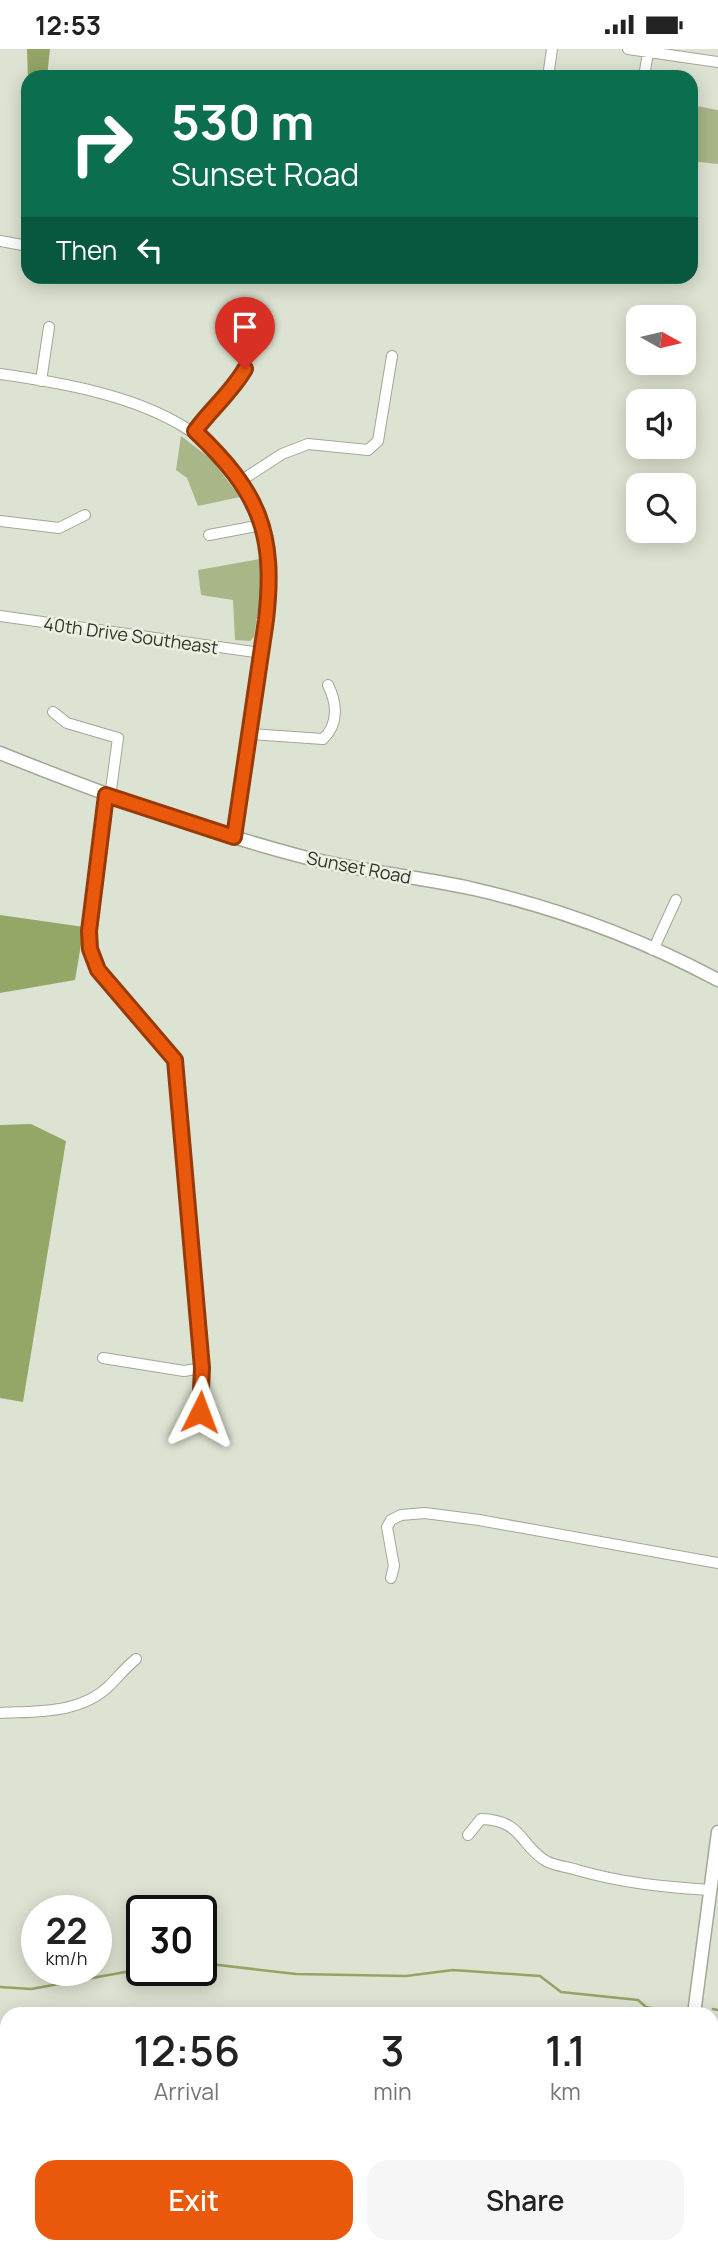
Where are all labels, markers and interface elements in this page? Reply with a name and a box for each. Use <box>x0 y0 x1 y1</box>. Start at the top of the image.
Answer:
text: 12:53 <box>35 7 101 43</box>
text: 530 m <box>171 88 314 155</box>
icon: right <box>56 98 147 189</box>
text: Sunset Road <box>171 152 359 196</box>
icon: left <box>131 231 169 269</box>
text: Then <box>56 232 117 268</box>
pin <box>215 297 275 369</box>
north arrow <box>626 305 696 375</box>
map controls <box>626 305 696 543</box>
icon: arrive <box>226 308 264 346</box>
button: sound <box>626 389 696 459</box>
button: search <box>626 473 696 543</box>
street label: 40th Drive Southeast <box>42 611 220 659</box>
street label: Sunset Road <box>305 845 413 889</box>
position arrow <box>163 1375 237 1449</box>
speed limit sign: 30 <box>126 1895 217 1986</box>
text: 22 <box>46 1907 87 1955</box>
text: km/h <box>46 1946 87 1970</box>
text: 12:56 <box>133 2021 240 2079</box>
text: 3 <box>380 2021 404 2079</box>
text: 1.1 <box>545 2021 586 2079</box>
text: Arrival <box>154 2075 219 2107</box>
text: min <box>373 2075 412 2107</box>
text: km <box>550 2075 581 2107</box>
button: Exit <box>35 2160 353 2240</box>
button: Share <box>367 2160 684 2240</box>

